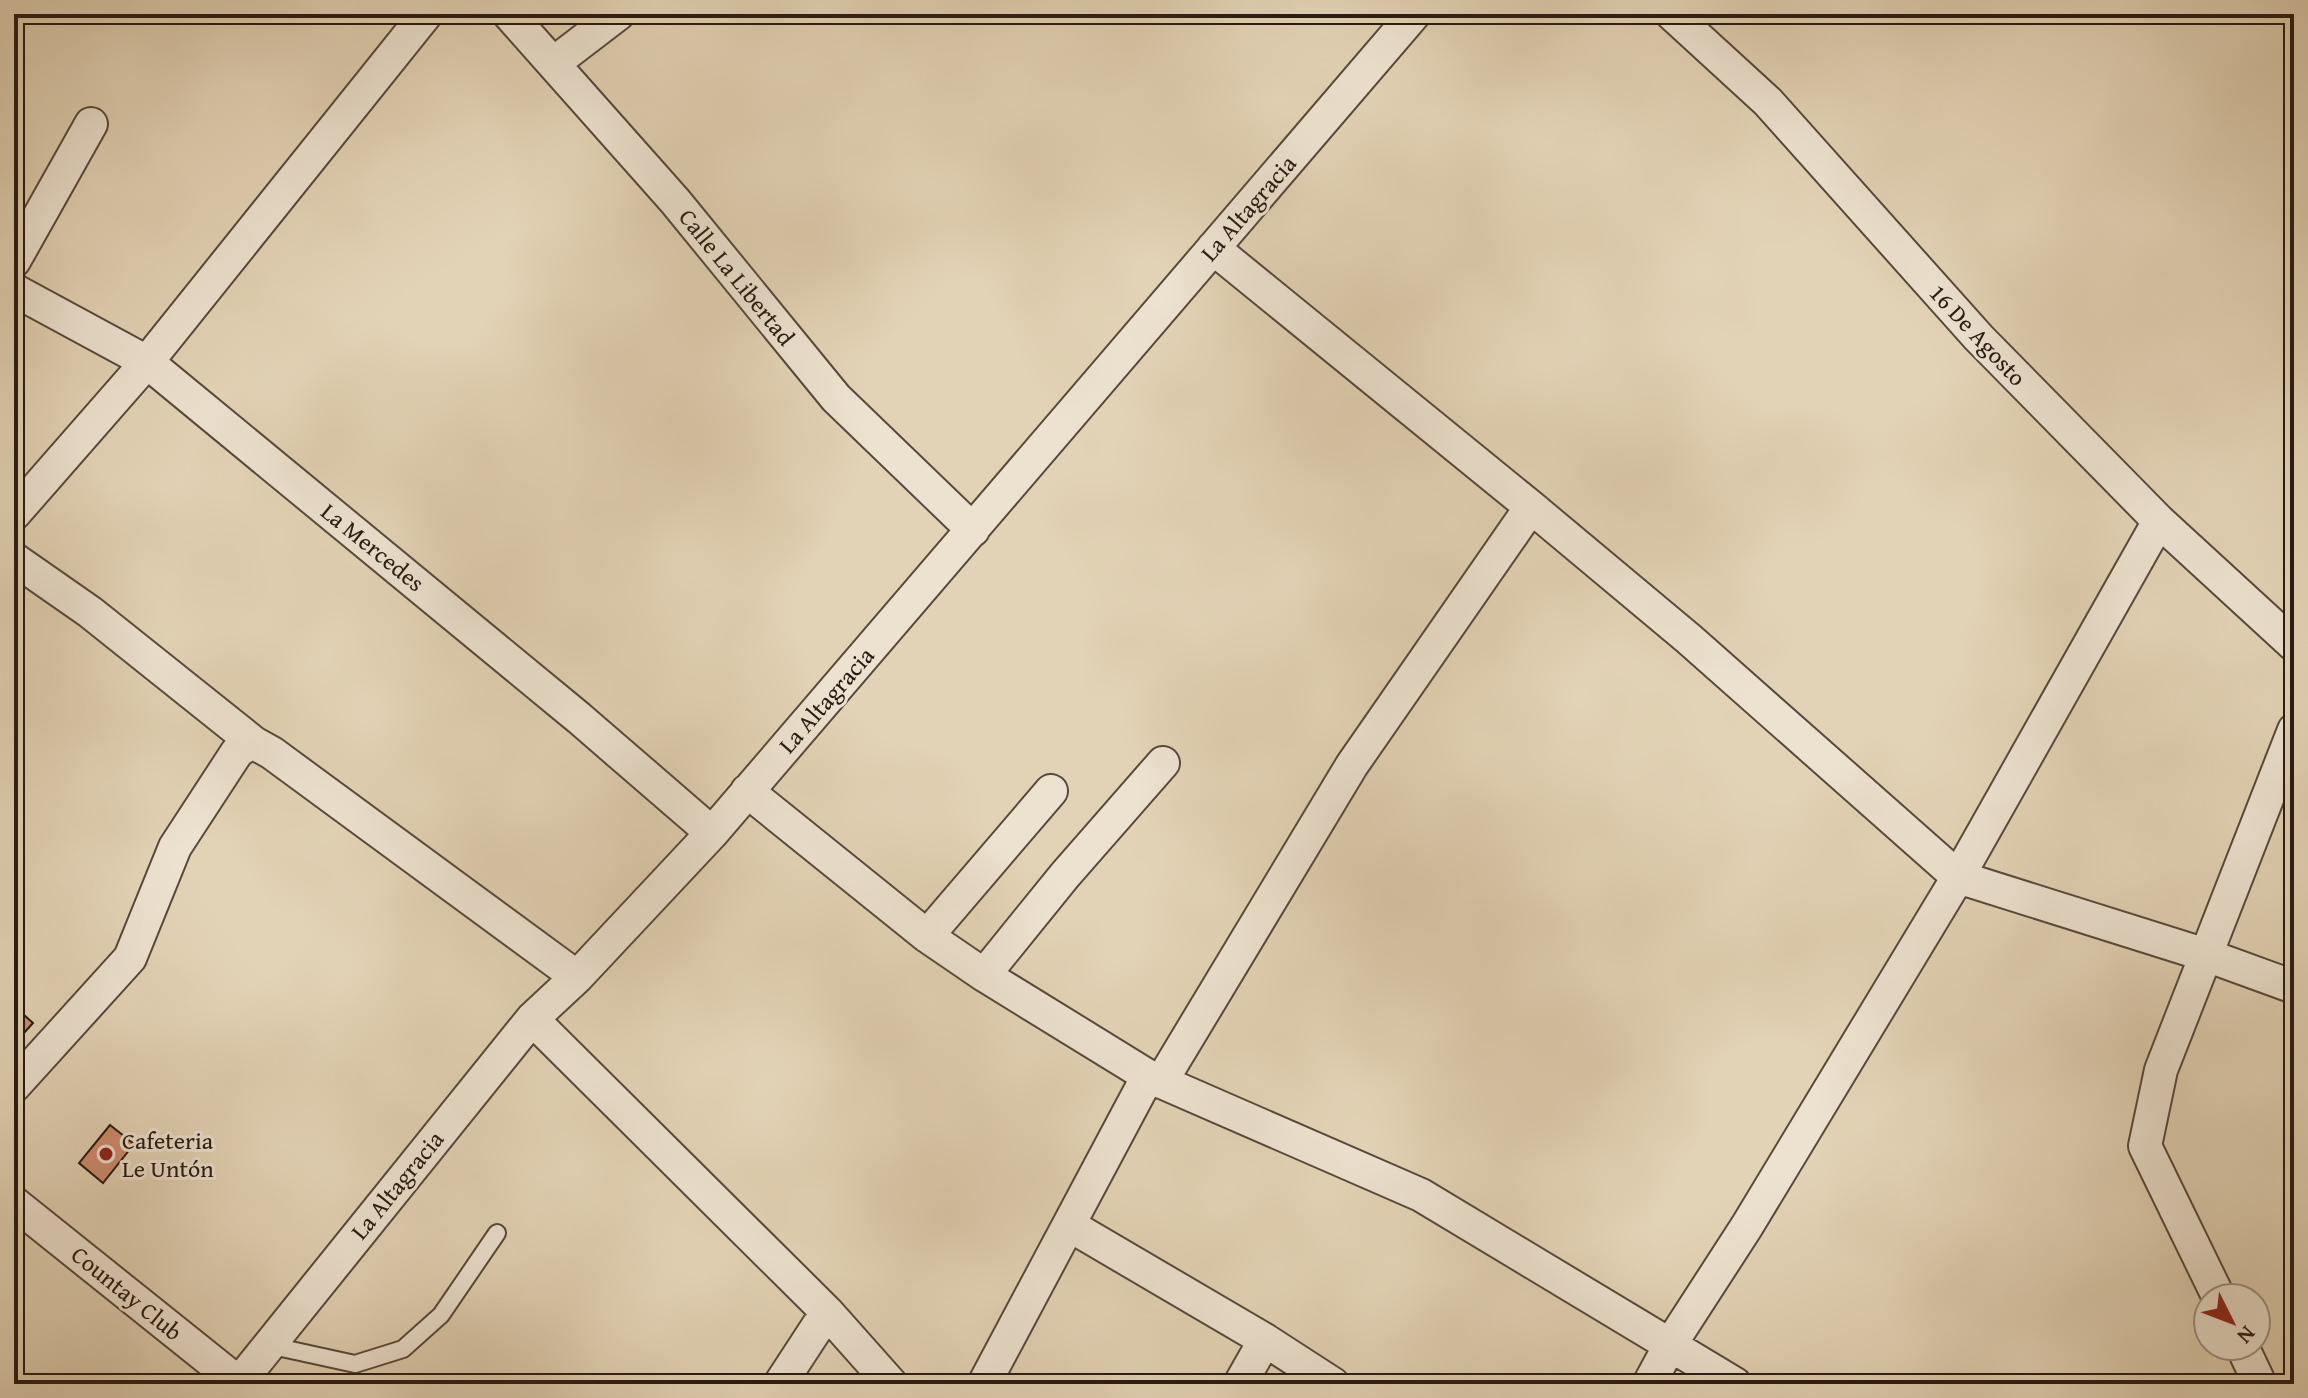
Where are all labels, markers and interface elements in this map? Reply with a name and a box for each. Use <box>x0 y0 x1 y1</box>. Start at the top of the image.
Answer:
street label: La Altagracia <box>1192 147 1305 269</box>
street label: Calle La Libertad <box>671 201 803 353</box>
street label: 16 De Agosto <box>1921 276 2035 394</box>
street label: La Mercedes <box>314 494 432 600</box>
street label: La Altagracia <box>770 639 883 761</box>
place label: Cafeteria Le Untón <box>122 1123 214 1186</box>
street label: La Altagracia <box>342 1123 452 1247</box>
marker: Cafeteria Le Untón <box>97 1145 115 1163</box>
street label: Countay Club <box>64 1237 190 1349</box>
north arrow <box>2192 1282 2272 1362</box>
text: N <box>2230 1319 2264 1352</box>

